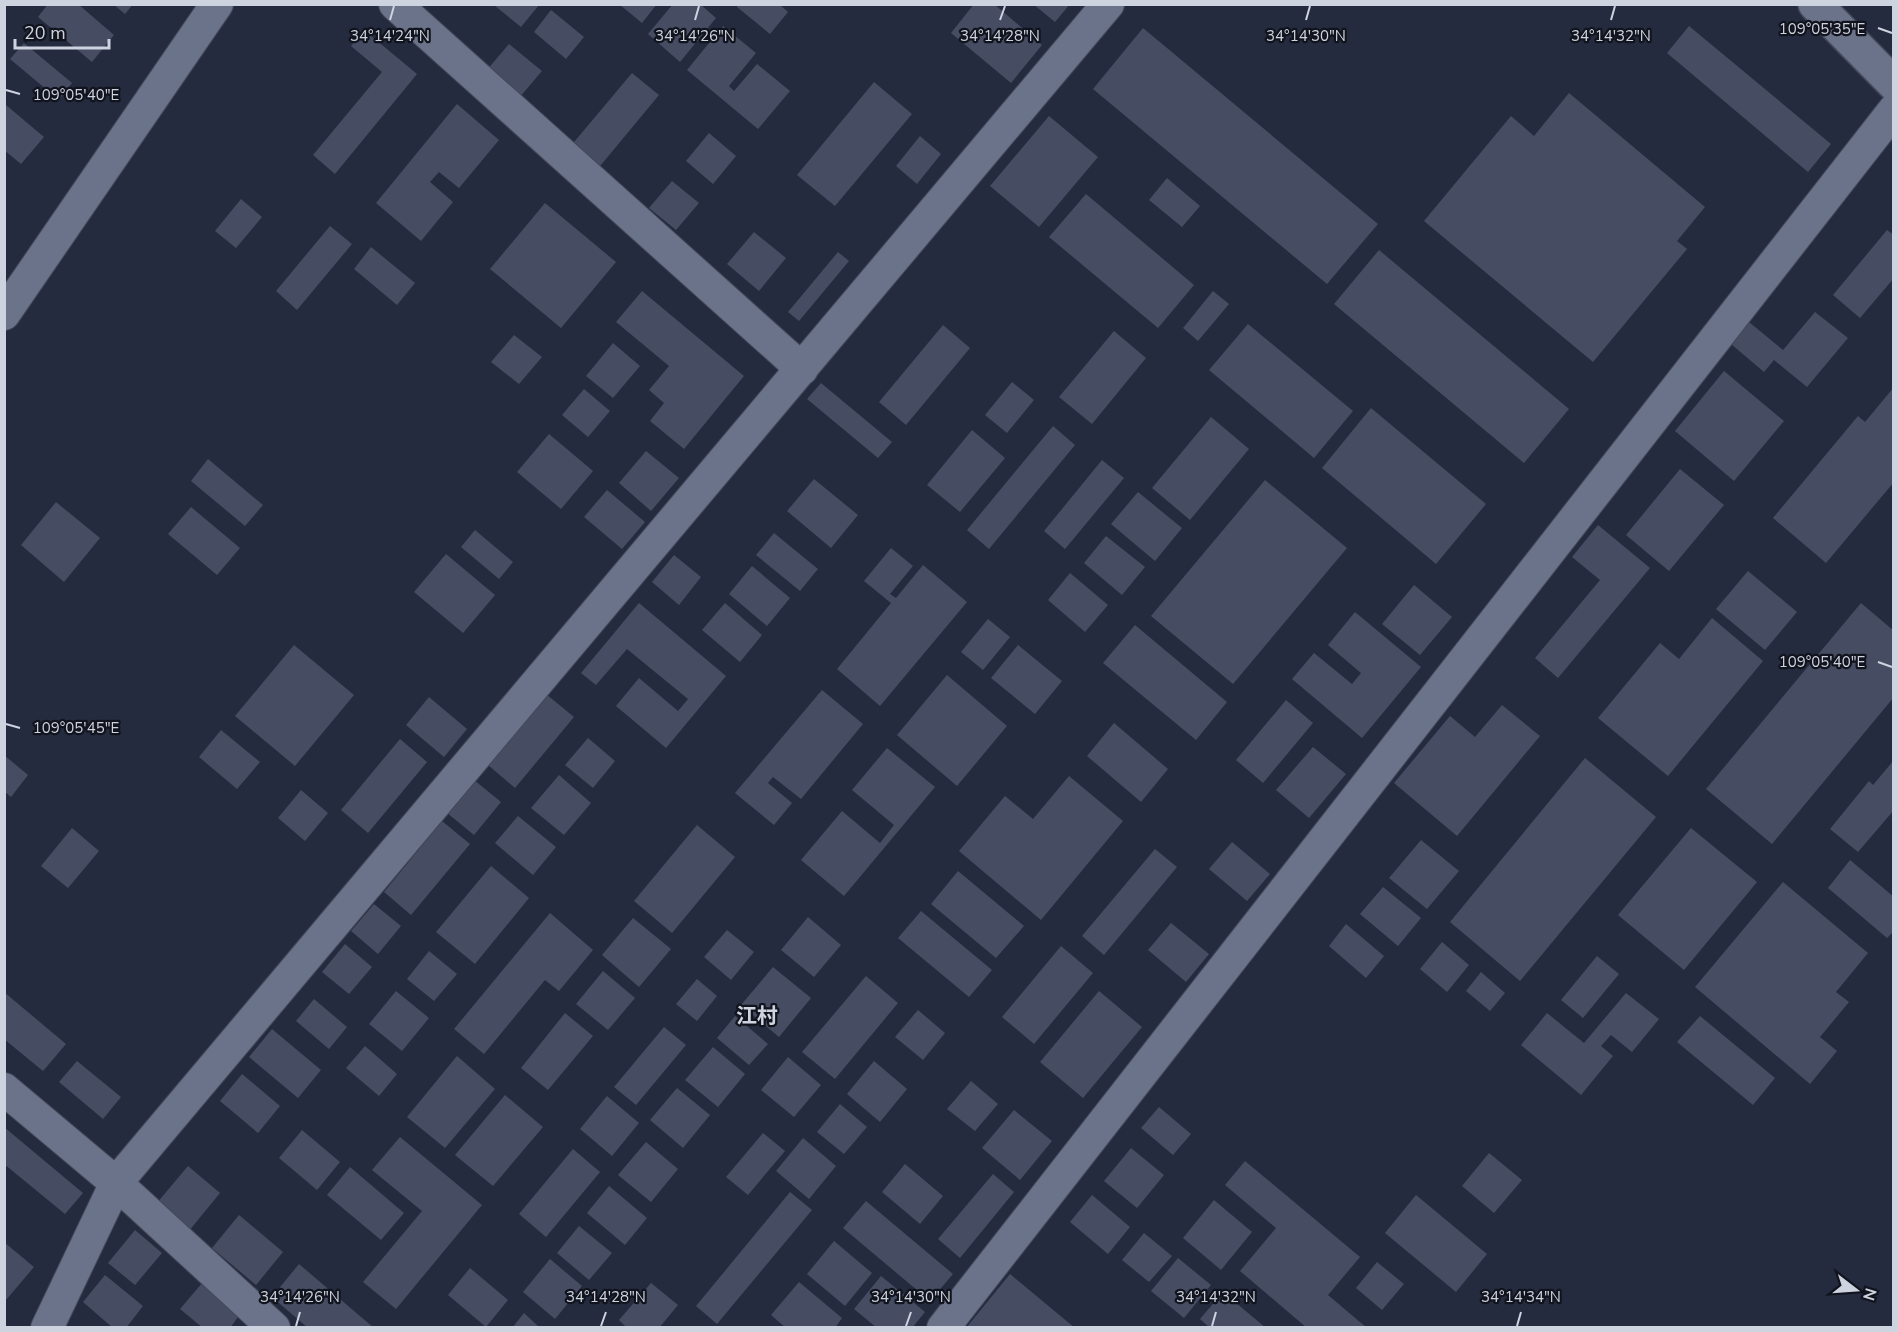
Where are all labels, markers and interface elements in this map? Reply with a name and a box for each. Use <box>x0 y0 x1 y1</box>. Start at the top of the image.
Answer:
scale bar <box>15 12 110 50</box>
text: 109°05'35"E <box>1779 19 1865 39</box>
text: 20 m <box>24 21 66 45</box>
text: 34°14'24"N <box>350 26 430 46</box>
text: 34°14'26"N <box>655 26 735 46</box>
text: 34°14'28"N <box>960 26 1040 46</box>
text: 34°14'30"N <box>1266 26 1346 46</box>
text: 34°14'32"N <box>1571 26 1651 46</box>
text: 109°05'40"E <box>33 85 119 105</box>
text: 109°05'40"E <box>1779 652 1865 672</box>
text: 109°05'45"E <box>33 718 119 738</box>
district label: 江村 <box>736 1002 778 1030</box>
north arrow <box>1826 1260 1886 1320</box>
text: N <box>1857 1285 1882 1303</box>
text: 34°14'26"N <box>260 1287 340 1307</box>
text: 34°14'28"N <box>566 1287 646 1307</box>
text: 34°14'30"N <box>871 1287 951 1307</box>
text: 34°14'32"N <box>1176 1287 1256 1307</box>
text: 34°14'34"N <box>1481 1287 1561 1307</box>

